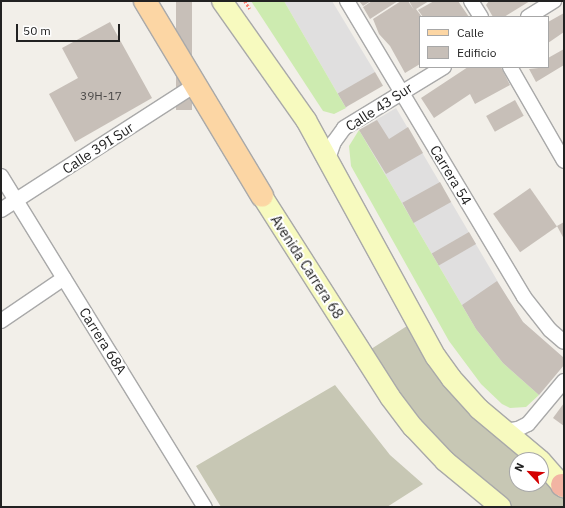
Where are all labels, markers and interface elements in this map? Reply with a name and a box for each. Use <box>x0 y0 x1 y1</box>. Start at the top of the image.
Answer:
scale bar <box>18 16 122 42</box>
legend <box>419 16 549 68</box>
text: 50 m <box>23 23 51 38</box>
text: Calle <box>457 25 484 40</box>
text: Edificio <box>457 45 496 60</box>
street label: Calle 43 Sur <box>343 79 415 135</box>
house number: 39H-17 <box>80 89 122 103</box>
street label: Calle 39I Sur <box>59 119 137 177</box>
street label: Carrera 54 <box>427 142 475 208</box>
street label: Avenida Carrera 68 <box>267 212 347 322</box>
street label: Carrera 68A <box>76 304 130 378</box>
north arrow <box>509 452 549 492</box>
text: N <box>511 461 527 474</box>

